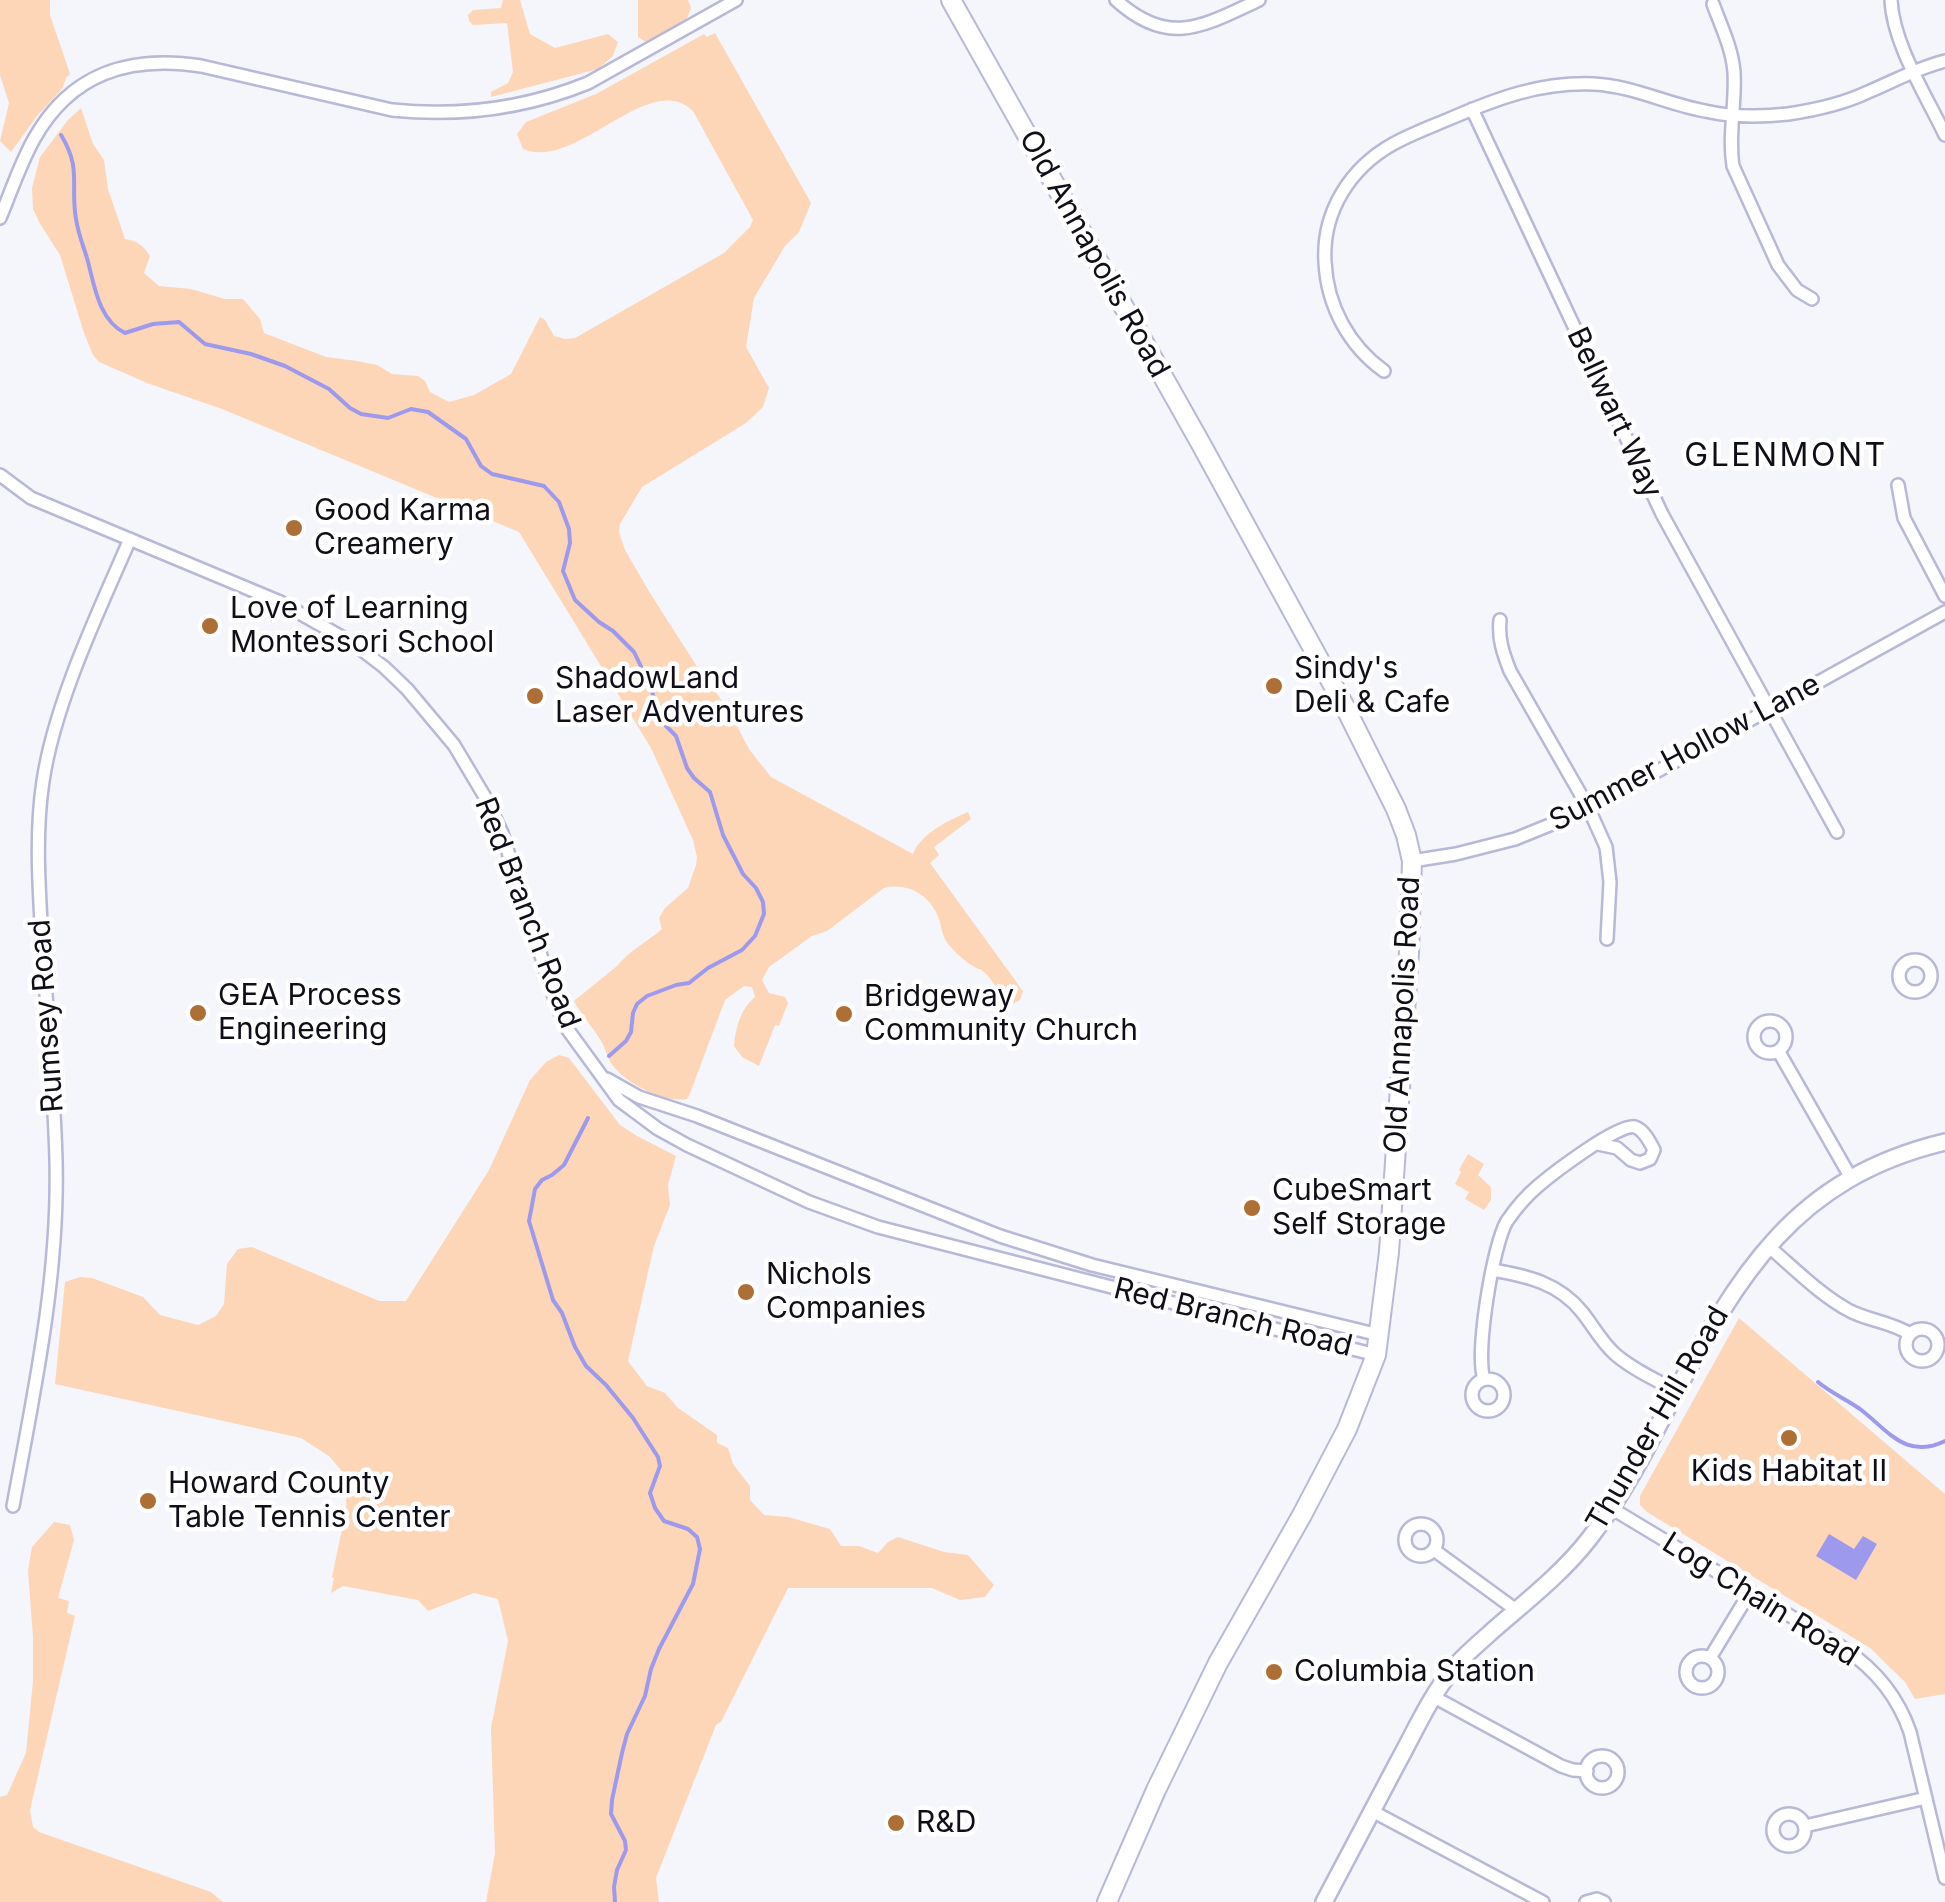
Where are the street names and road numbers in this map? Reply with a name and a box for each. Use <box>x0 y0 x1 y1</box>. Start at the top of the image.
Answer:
street label: Old Annapolis Road <box>1011 124 1177 384</box>
street label: Bellwart Way <box>1559 322 1669 504</box>
street label: Summer Hollow Lane <box>1544 666 1826 840</box>
street label: Red Branch Road <box>466 792 588 1034</box>
street label: Old Annapolis Road <box>1378 875 1428 1155</box>
street label: Rumsey Road <box>22 918 72 1114</box>
street label: Red Branch Road <box>1110 1271 1356 1365</box>
street label: Thunder Hill Road <box>1579 1300 1737 1538</box>
street label: Log Chain Road <box>1655 1525 1865 1675</box>

